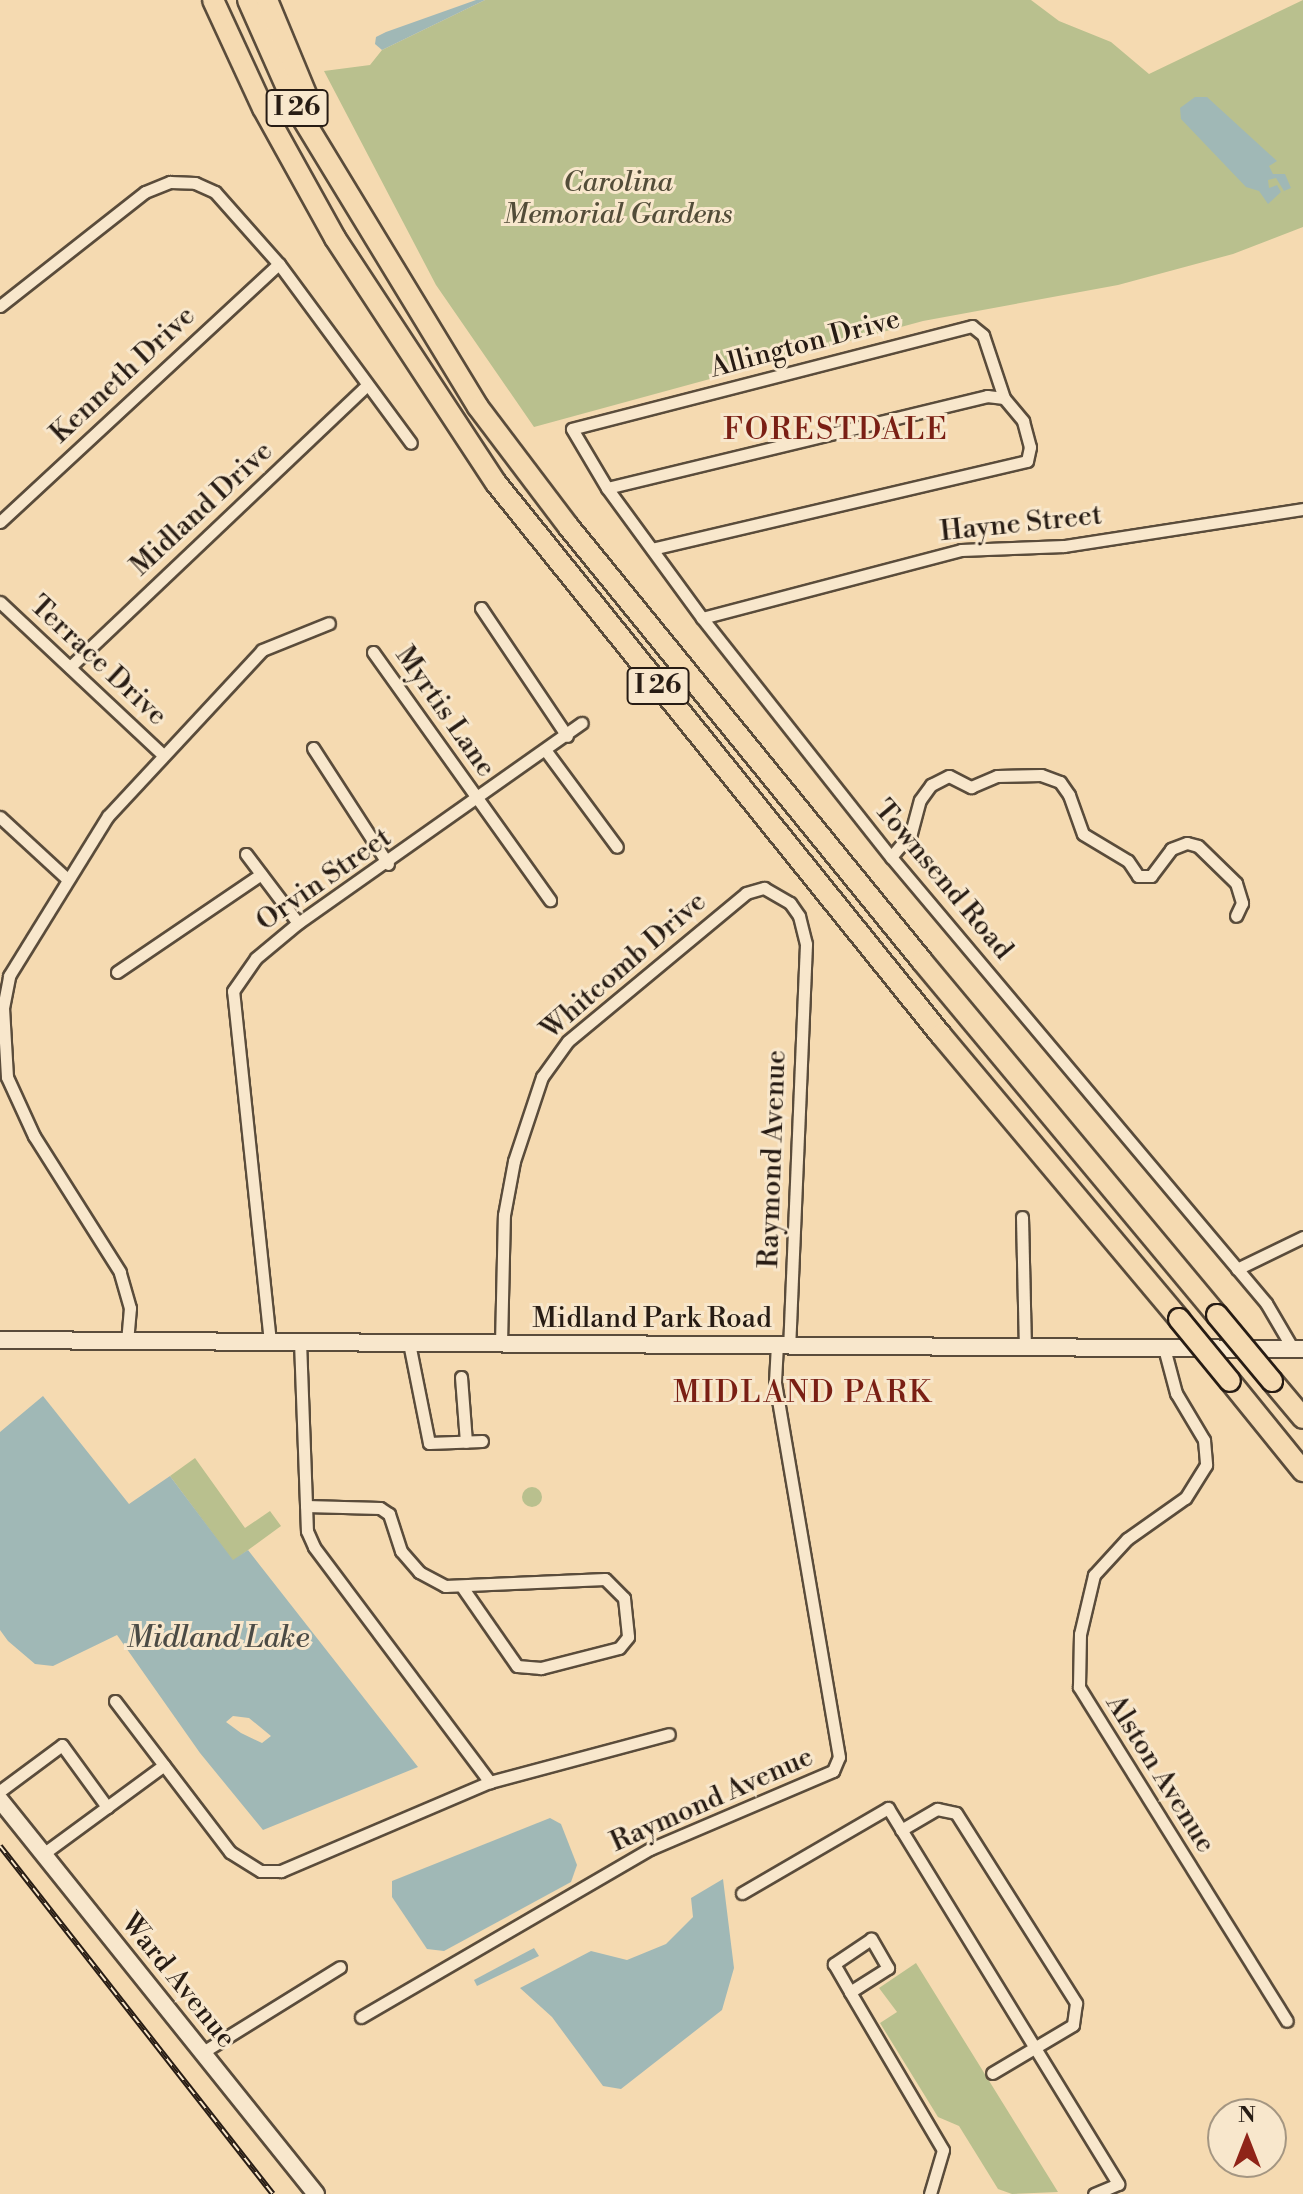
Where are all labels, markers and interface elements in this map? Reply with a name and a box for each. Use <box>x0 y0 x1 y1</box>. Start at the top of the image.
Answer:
road number: I 26 <box>265 86 329 130</box>
park label: Carolina Memorial Gardens <box>504 166 732 232</box>
street label: Kenneth Drive <box>44 299 202 451</box>
street label: Allington Drive <box>706 303 904 385</box>
district label: FORESTDALE <box>723 412 949 448</box>
street label: Midland Drive <box>124 435 280 583</box>
street label: Hayne Street <box>938 499 1104 549</box>
street label: Terrace Drive <box>22 589 174 733</box>
street label: Myrtis Lane <box>388 640 502 784</box>
road number: I 26 <box>626 664 690 708</box>
street label: Townsend Road <box>866 793 1020 967</box>
street label: Orvin Street <box>250 821 398 939</box>
street label: Whitcomb Drive <box>534 885 714 1047</box>
street label: Raymond Avenue <box>752 1049 794 1269</box>
street label: Midland Park Road <box>532 1302 772 1336</box>
district label: MIDLAND PARK <box>673 1375 933 1411</box>
water label: Midland Lake <box>127 1620 309 1656</box>
street label: Alston Avenue <box>1098 1689 1222 1859</box>
street label: Raymond Avenue <box>605 1740 819 1860</box>
street label: Ward Avenue <box>113 1907 243 2055</box>
north arrow <box>1207 2098 1287 2178</box>
text: N <box>1238 2102 1256 2129</box>

